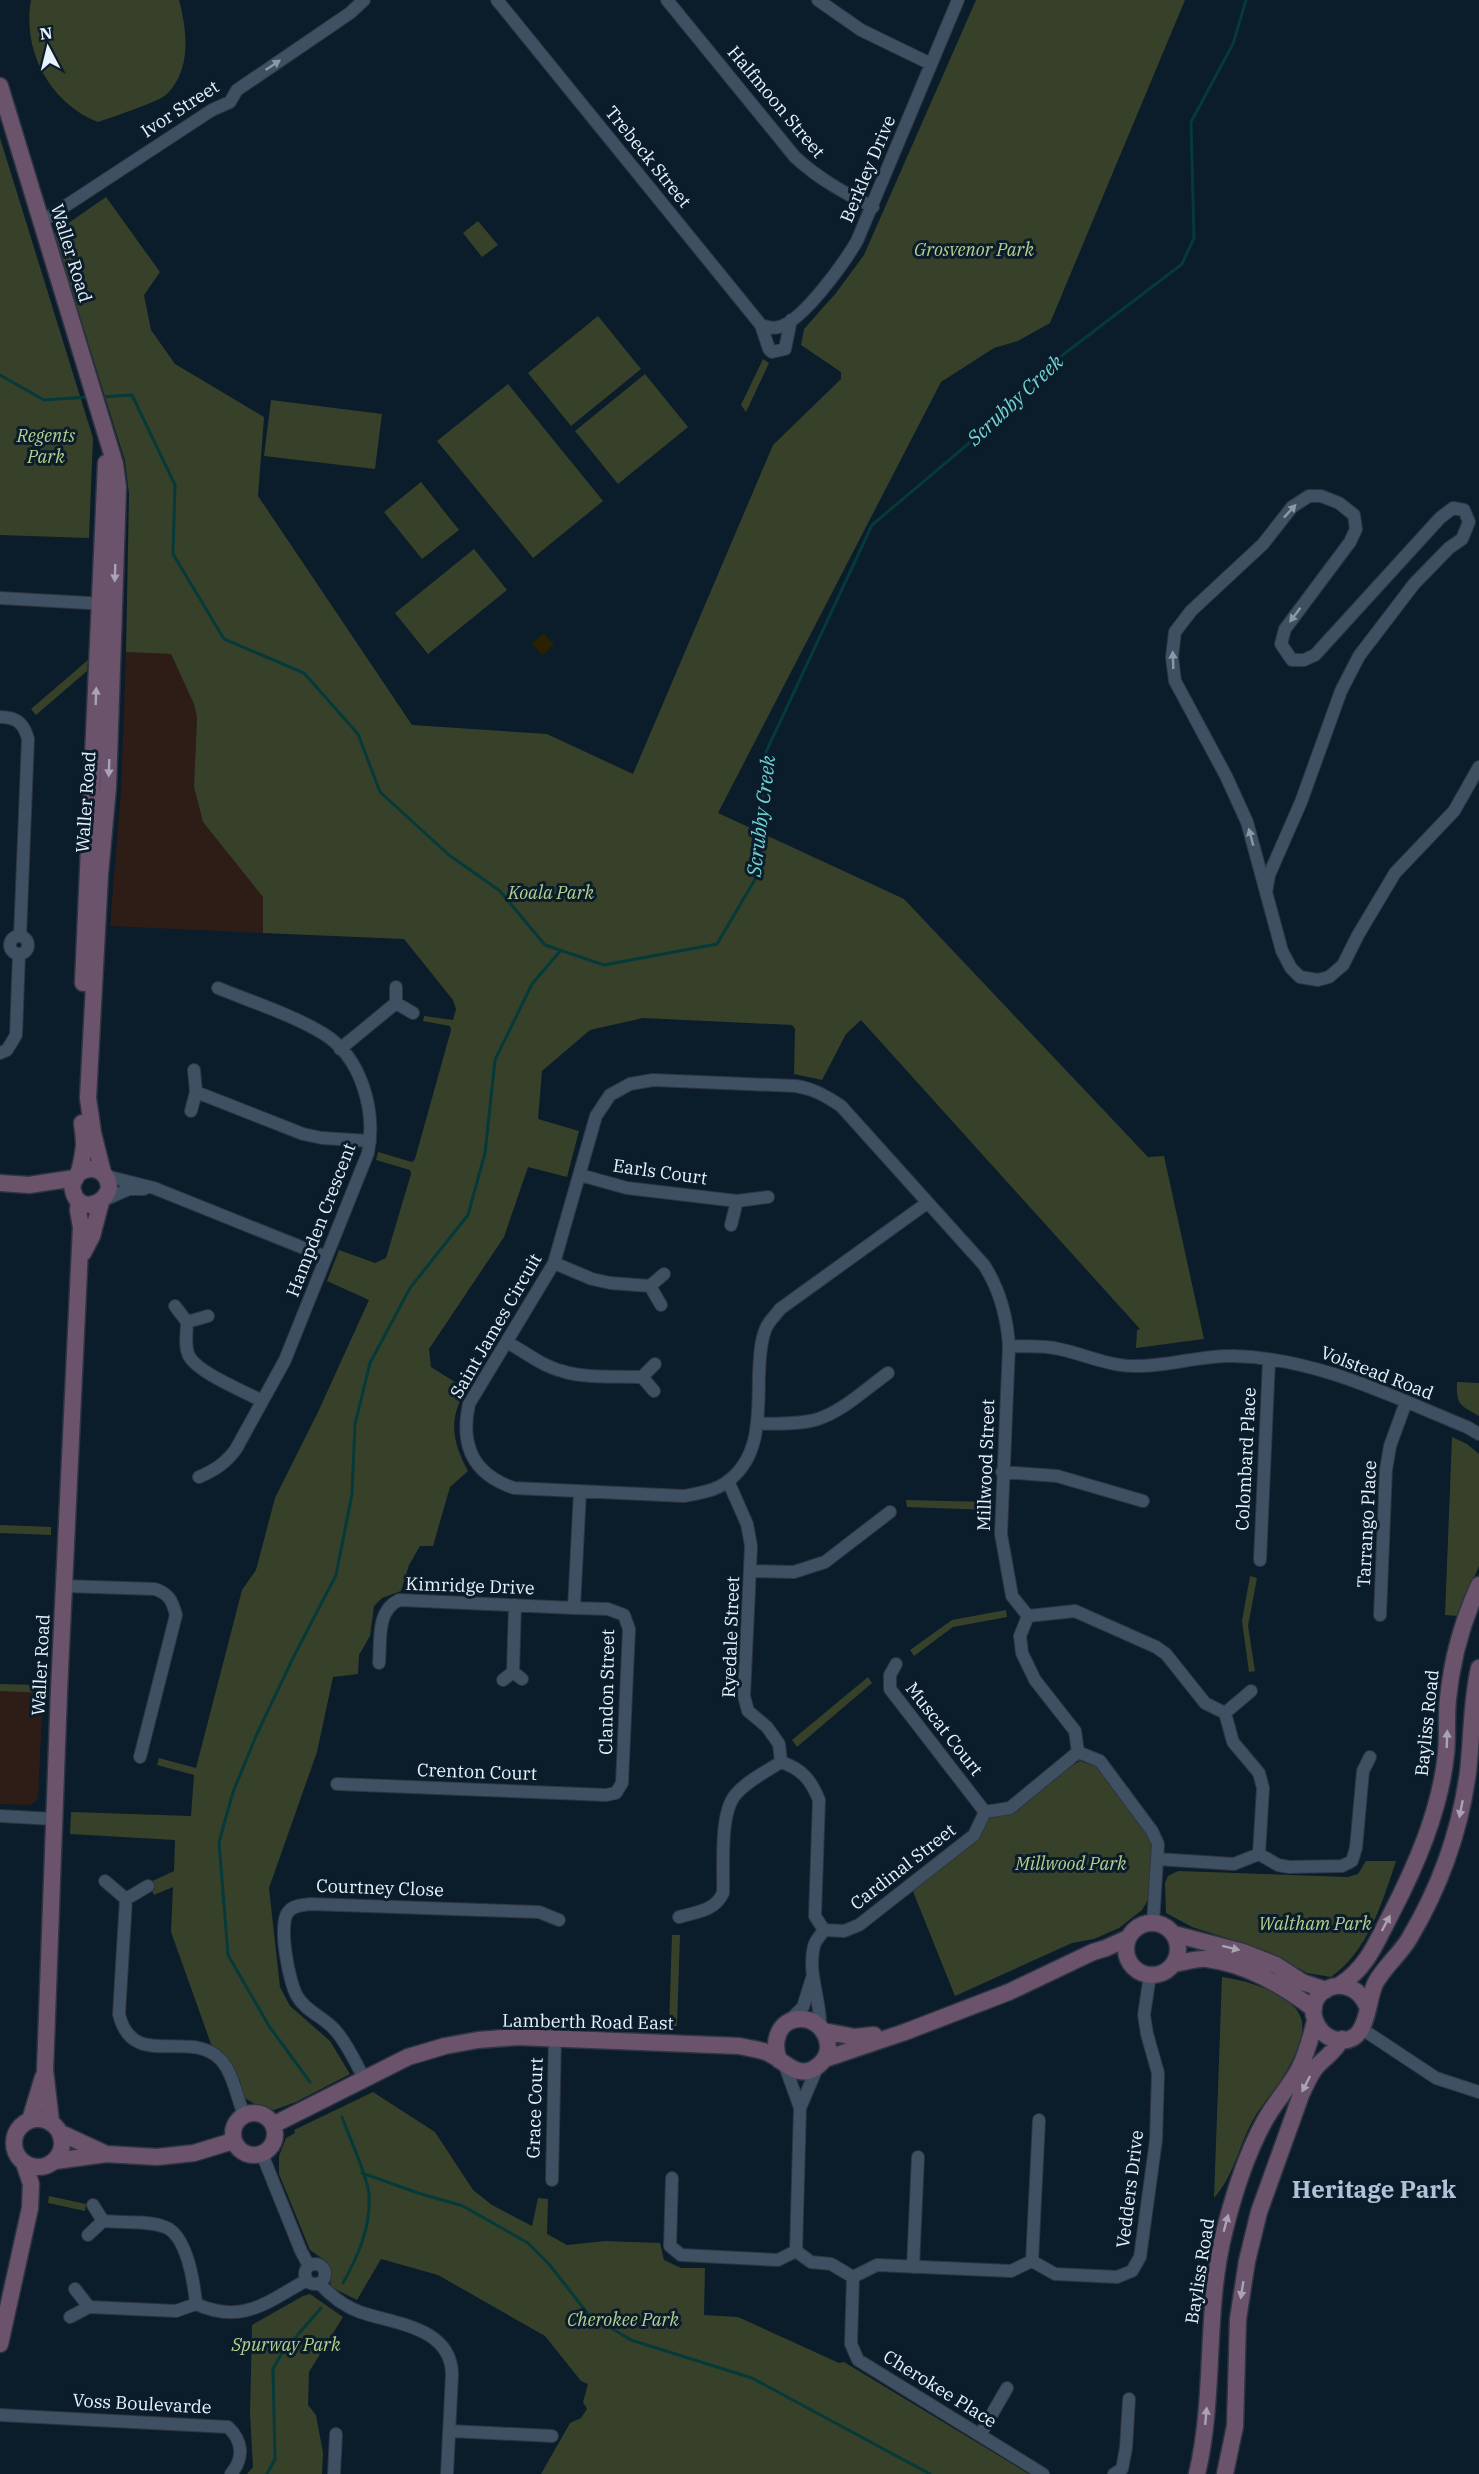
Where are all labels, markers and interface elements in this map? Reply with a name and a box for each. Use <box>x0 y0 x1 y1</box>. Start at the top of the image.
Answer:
north arrow <box>18 18 78 78</box>
text: N <box>39 22 54 44</box>
street label: Halfmoon Street <box>723 41 830 162</box>
one-way arrow <box>265 59 281 71</box>
street label: Ivor Street <box>136 75 223 142</box>
street label: Trebeck Street <box>600 101 696 212</box>
street label: Berkley Drive <box>835 112 900 226</box>
street label: Waller Road <box>46 201 97 305</box>
park label: Grosvenor Park <box>914 238 1034 261</box>
water label: Scrubby Creek <box>960 348 1069 452</box>
park label: Regents Park <box>16 424 76 468</box>
one-way arrow <box>1283 504 1297 519</box>
one-way arrow <box>110 564 120 583</box>
one-way arrow <box>1289 606 1301 622</box>
one-way arrow <box>1169 650 1178 669</box>
one-way arrow <box>92 686 101 705</box>
street label: Waller Road <box>70 750 101 853</box>
water label: Scrubby Creek <box>740 753 781 879</box>
one-way arrow <box>104 759 113 778</box>
one-way arrow <box>1245 827 1255 846</box>
park label: Koala Park <box>507 881 595 904</box>
street label: Hampden Crescent <box>281 1140 360 1300</box>
street label: Earls Court <box>611 1154 709 1190</box>
street label: Saint James Circuit <box>445 1249 546 1402</box>
street label: Volstead Road <box>1317 1340 1437 1405</box>
street label: Colombard Place <box>1230 1387 1261 1531</box>
street label: Millwood Street <box>972 1398 999 1532</box>
street label: Tarrango Place <box>1352 1460 1381 1588</box>
street label: Kimridge Drive <box>405 1572 535 1599</box>
street label: Ryedale Street <box>717 1576 744 1698</box>
street label: Waller Road <box>26 1614 55 1716</box>
street label: Clandon Street <box>594 1629 619 1755</box>
street label: Bayliss Road <box>1409 1669 1444 1777</box>
street label: Muscat Court <box>901 1677 988 1780</box>
one-way arrow <box>1442 1730 1451 1749</box>
street label: Crenton Court <box>417 1758 537 1785</box>
one-way arrow <box>1456 1800 1465 1819</box>
street label: Cardinal Street <box>845 1818 960 1915</box>
park label: Millwood Park <box>1014 1852 1127 1875</box>
street label: Courtney Close <box>316 1874 444 1901</box>
park label: Waltham Park <box>1259 1912 1372 1935</box>
one-way arrow <box>1381 1914 1391 1932</box>
one-way arrow <box>1221 1944 1240 1954</box>
street label: Lamberth Road East <box>502 2009 674 2034</box>
street label: Grace Court <box>521 2057 548 2159</box>
one-way arrow <box>1301 2076 1311 2093</box>
street label: Vedders Drive <box>1111 2129 1148 2249</box>
district label: Heritage Park <box>1292 2173 1456 2205</box>
one-way arrow <box>1222 2214 1232 2232</box>
street label: Bayliss Road <box>1180 2216 1219 2326</box>
one-way arrow <box>1238 2281 1247 2300</box>
park label: Cherokee Park <box>567 2308 679 2331</box>
park label: Spurway Park <box>231 2333 341 2356</box>
street label: Cherokee Place <box>879 2344 1001 2433</box>
street label: Voss Boulevarde <box>72 2388 212 2419</box>
one-way arrow <box>1201 2407 1211 2426</box>

